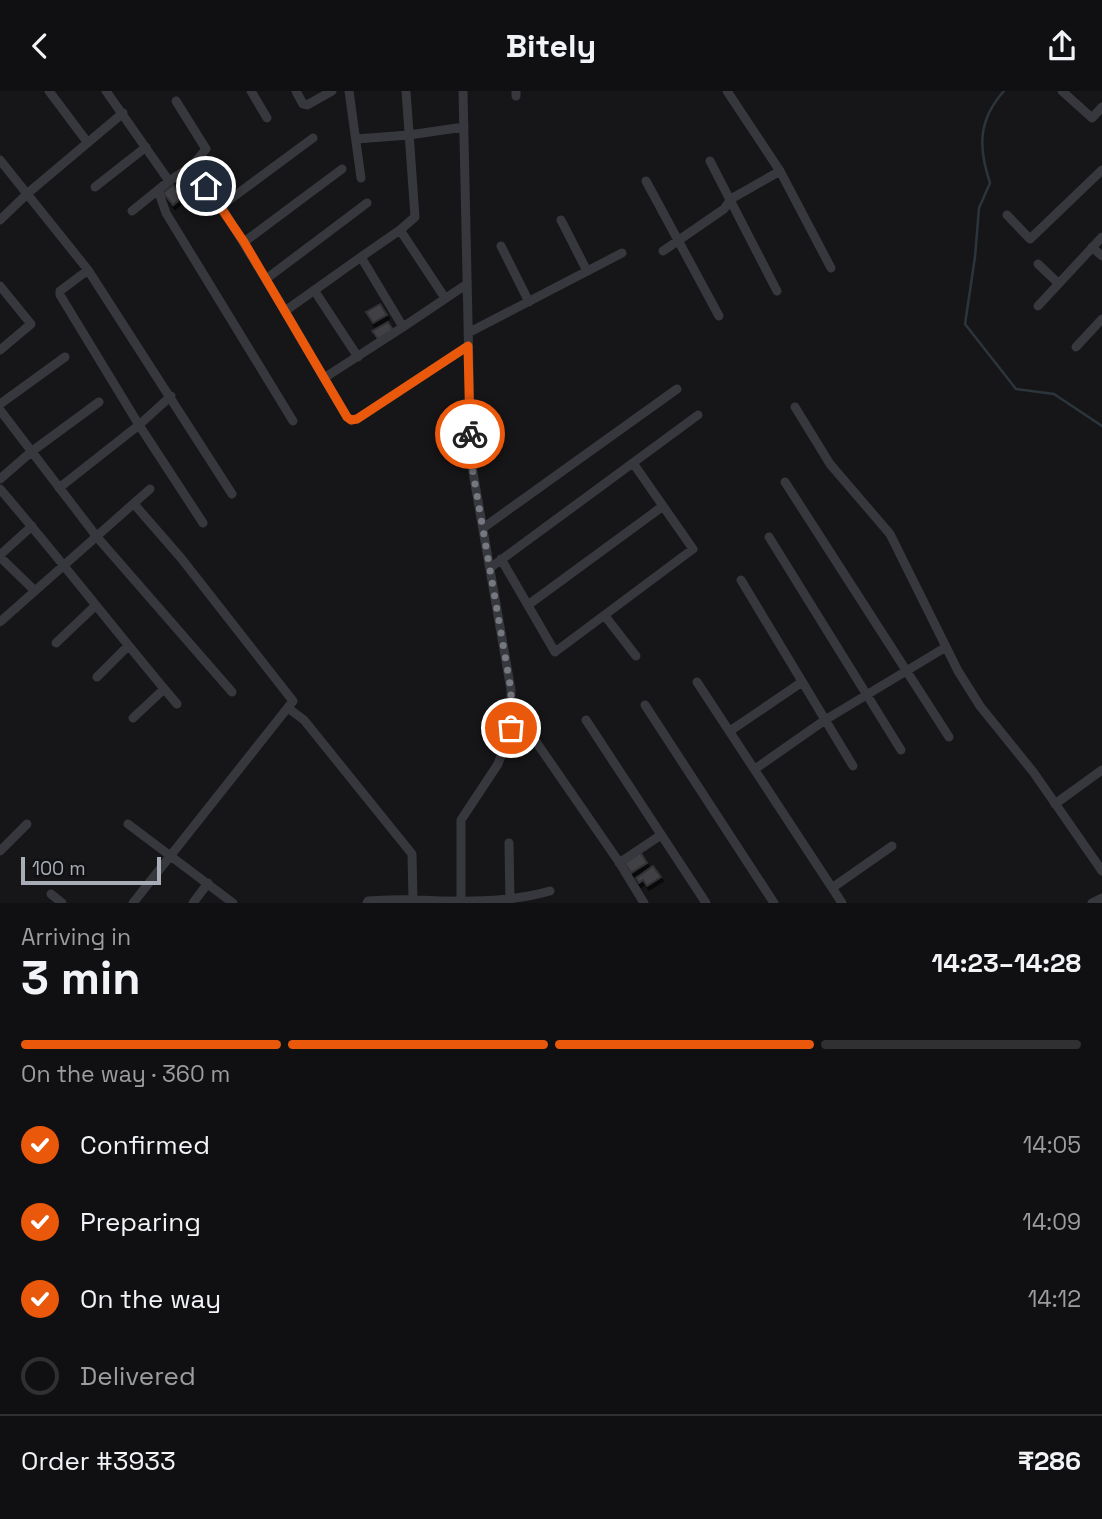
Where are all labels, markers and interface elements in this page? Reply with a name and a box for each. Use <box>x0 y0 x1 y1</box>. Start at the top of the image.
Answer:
text: Bitely <box>506 26 596 66</box>
icon: back <box>21 27 59 65</box>
icon: share <box>1043 27 1081 65</box>
pin <box>176 156 236 216</box>
icon: home <box>187 167 225 205</box>
courier <box>435 399 505 469</box>
icon: bike <box>451 415 489 453</box>
pin <box>481 698 541 758</box>
icon: bag <box>492 709 530 747</box>
scale bar <box>21 854 161 886</box>
text: 100 m <box>32 856 86 881</box>
text: Arriving in <box>21 922 131 952</box>
text: 14:23–14:28 <box>931 946 1081 980</box>
text: 3 min <box>21 949 141 1007</box>
text: On the way · 360 m <box>21 1059 230 1089</box>
icon: check <box>21 1126 59 1164</box>
text: Confirmed <box>80 1128 210 1162</box>
text: 14:05 <box>1023 1130 1081 1160</box>
icon: check <box>21 1203 59 1241</box>
text: Preparing <box>80 1205 201 1239</box>
text: 14:09 <box>1022 1207 1081 1237</box>
icon: check <box>21 1280 59 1318</box>
text: On the way <box>80 1282 221 1316</box>
text: 14:12 <box>1028 1284 1081 1314</box>
text: Delivered <box>80 1359 196 1393</box>
text: Order #3933 <box>21 1444 176 1478</box>
text: ₹286 <box>1018 1444 1081 1478</box>

